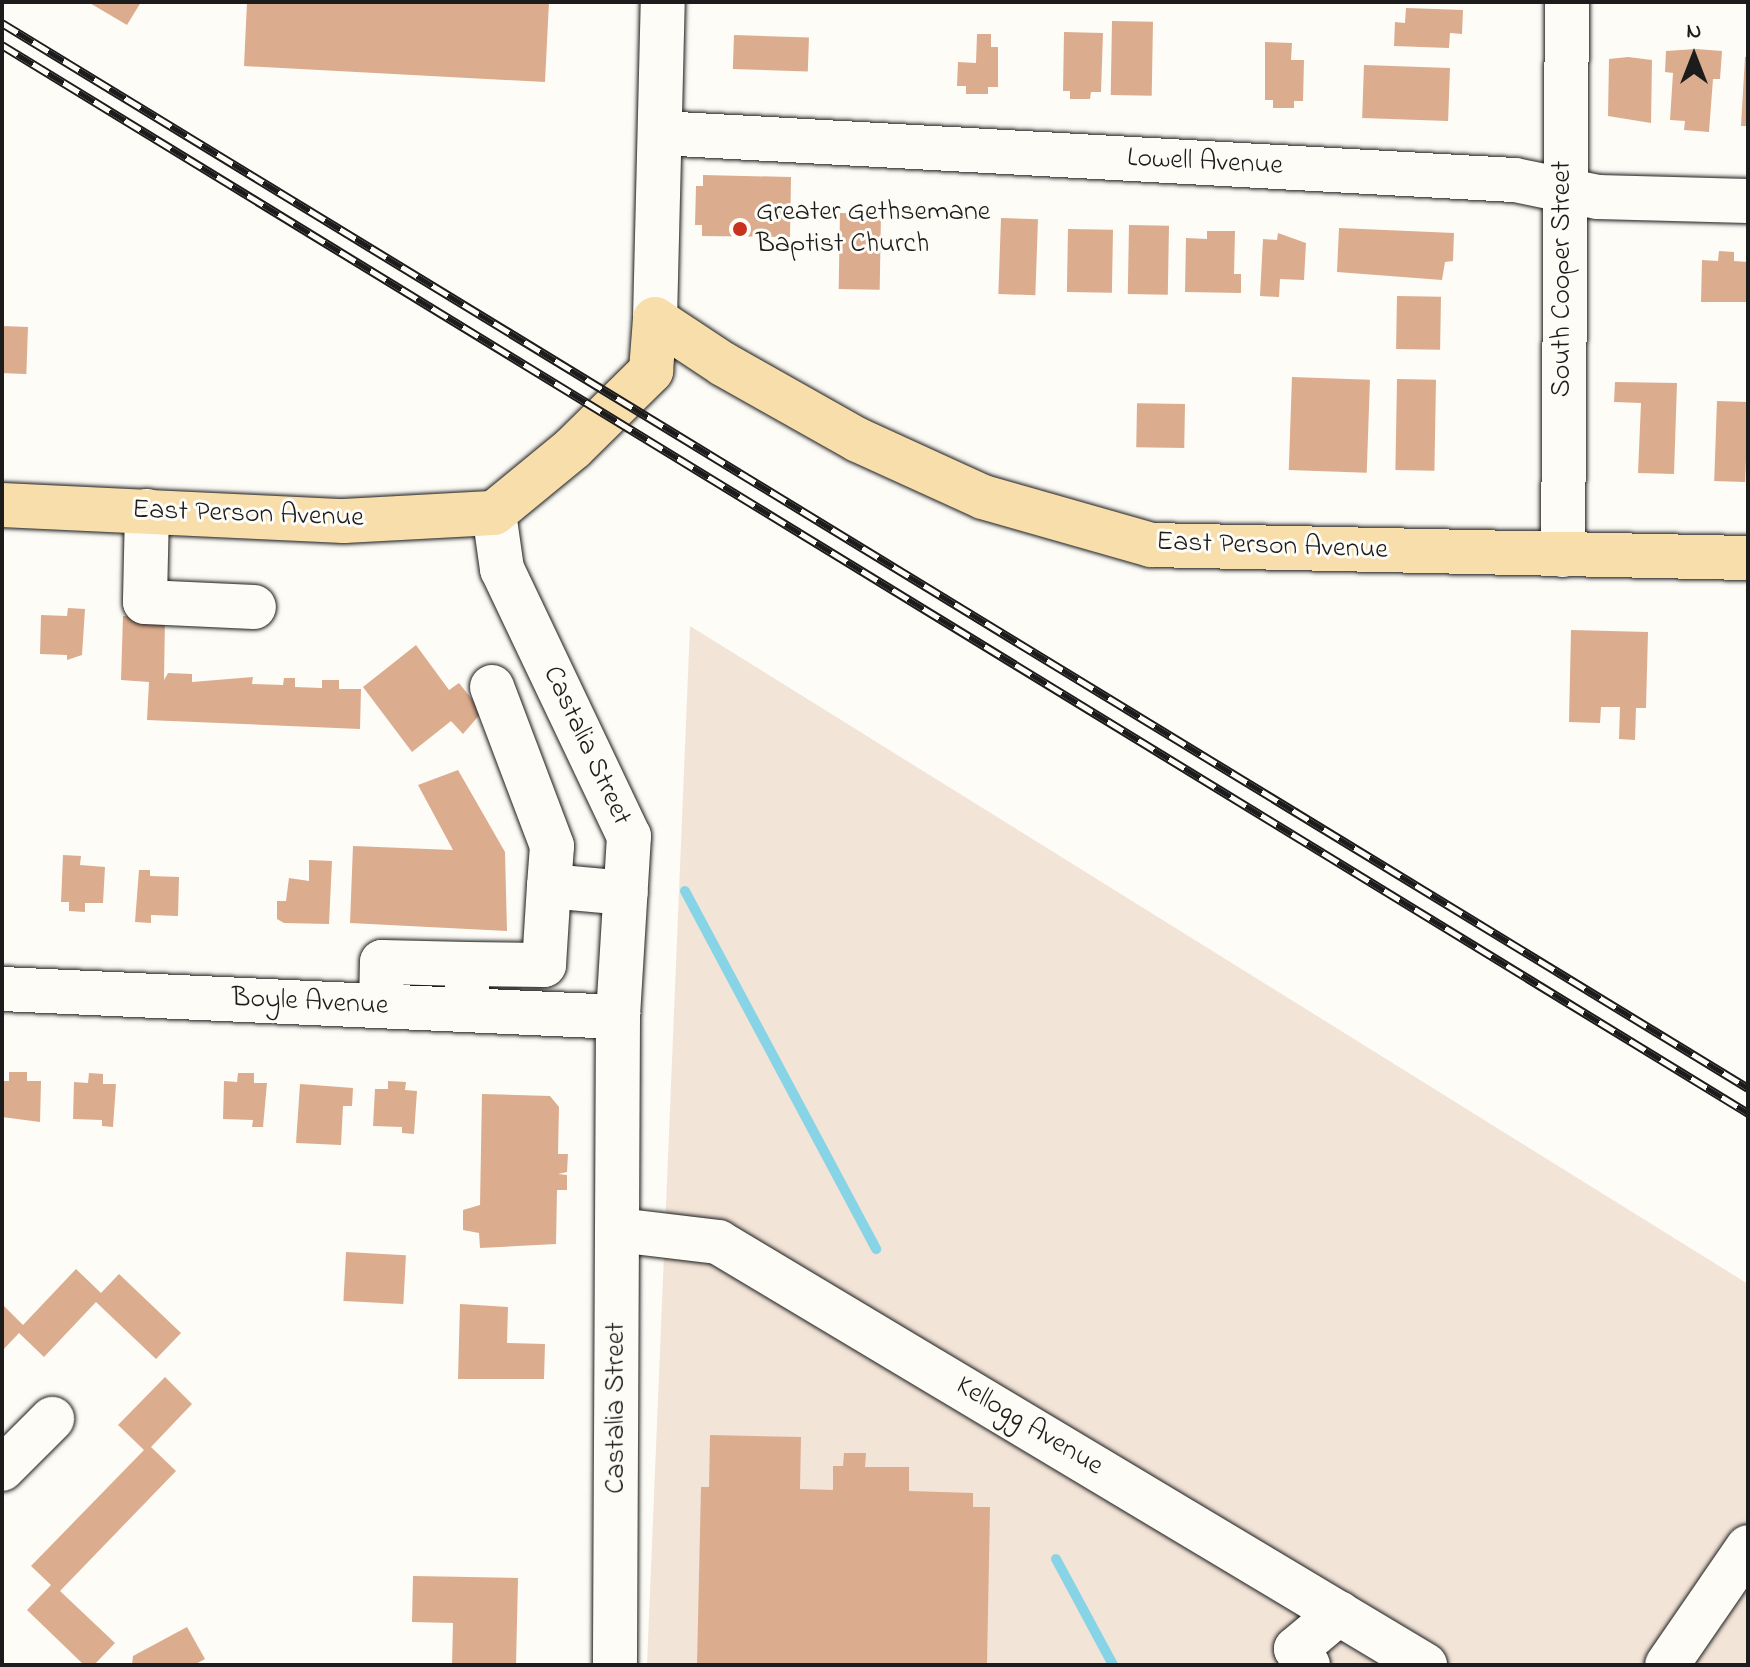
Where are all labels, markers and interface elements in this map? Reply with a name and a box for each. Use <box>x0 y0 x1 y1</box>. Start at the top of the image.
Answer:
north arrow <box>1654 16 1734 96</box>
text: N <box>1687 16 1701 48</box>
street label: Lowell Avenue <box>1126 142 1284 184</box>
street label: South Cooper Street <box>1546 161 1580 397</box>
place label: Greater Gethsemane Baptist Church <box>756 196 990 262</box>
marker: Greater Gethsemane Baptist Church <box>731 220 749 238</box>
street label: East Person Avenue <box>132 494 364 536</box>
street label: East Person Avenue <box>1156 526 1388 568</box>
street label: Castalia Street <box>534 661 638 831</box>
street label: Boyle Avenue <box>231 982 389 1024</box>
street label: Castalia Street <box>600 1322 634 1494</box>
street label: Kellogg Avenue <box>949 1370 1109 1484</box>

